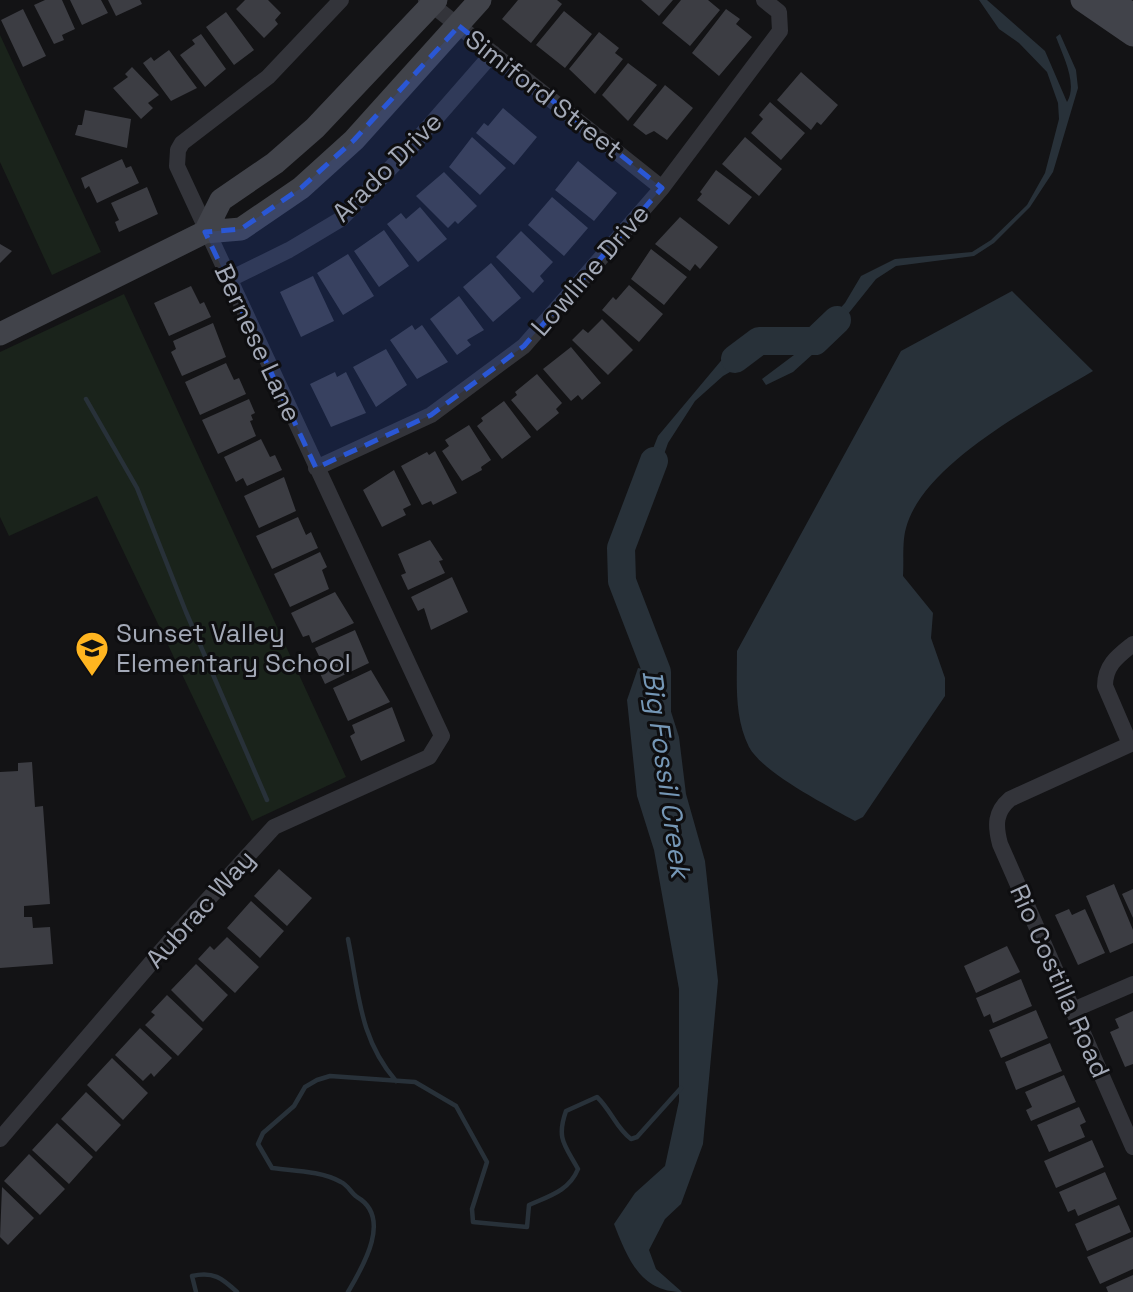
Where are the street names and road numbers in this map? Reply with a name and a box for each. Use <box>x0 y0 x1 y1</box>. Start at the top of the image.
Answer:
street label: Simiford Street <box>459 22 629 166</box>
street label: Arado Drive <box>325 105 449 229</box>
street label: Lowline Drive <box>523 197 657 343</box>
street label: Bernese Lane <box>207 259 309 427</box>
street label: Aubrac Way <box>138 843 262 975</box>
street label: Rio Costilla Road <box>1002 879 1118 1083</box>

